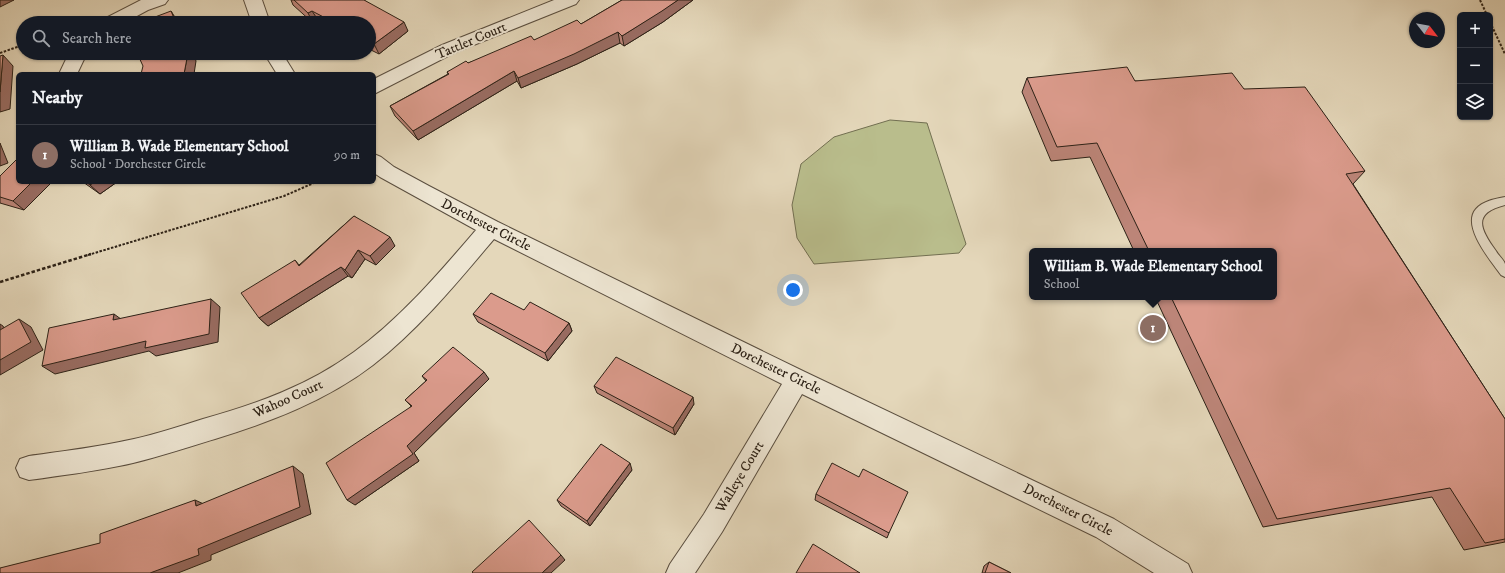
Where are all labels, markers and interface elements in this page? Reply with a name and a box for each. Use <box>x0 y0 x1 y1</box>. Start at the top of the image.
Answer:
north arrow <box>1409 12 1445 48</box>
map controls <box>1457 12 1493 120</box>
button: + <box>1457 12 1493 48</box>
search box <box>16 16 376 60</box>
street label: Tattler Court <box>433 18 510 64</box>
icon: search <box>30 27 52 49</box>
text: Search here <box>62 29 131 48</box>
button: − <box>1457 48 1493 84</box>
button: layers <box>1457 84 1493 120</box>
text: Nearby <box>32 87 82 109</box>
text: William B. Wade Elementary School <box>70 137 288 156</box>
text: 1 <box>43 147 47 163</box>
text: 90 m <box>334 147 360 163</box>
text: School · Dorchester Circle <box>70 156 206 172</box>
street label: Dorchester Circle <box>438 195 534 255</box>
popup <box>1029 248 1277 300</box>
text: William B. Wade Elementary School <box>1044 257 1262 276</box>
text: School <box>1044 276 1079 292</box>
your location <box>783 280 803 300</box>
pin: 1 <box>1140 313 1166 343</box>
street label: Dorchester Circle <box>728 339 824 399</box>
street label: Wahoo Court <box>249 375 326 423</box>
street label: Walleye Court <box>711 438 769 517</box>
street label: Dorchester Circle <box>1020 480 1116 540</box>

